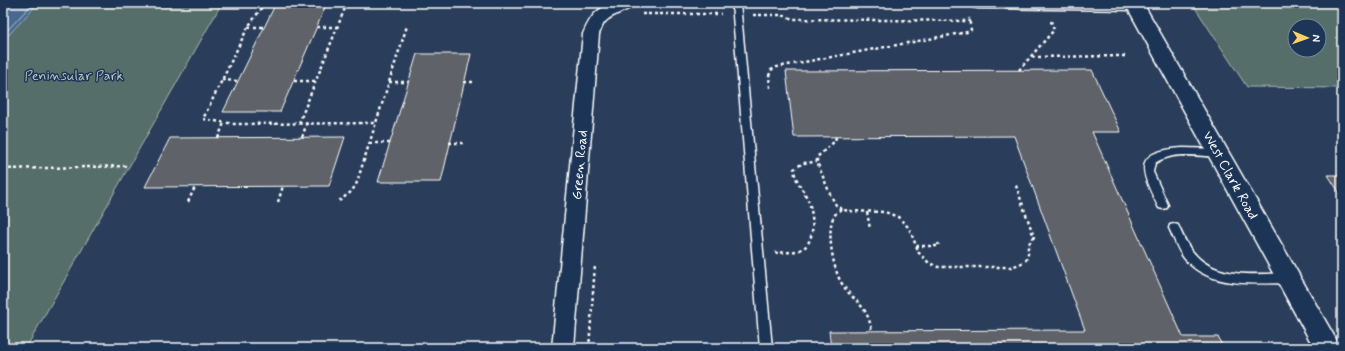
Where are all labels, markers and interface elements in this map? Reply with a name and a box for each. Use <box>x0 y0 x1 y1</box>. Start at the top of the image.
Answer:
north arrow <box>1287 18 1327 58</box>
text: N <box>1309 34 1323 42</box>
park label: Peninsular Park <box>25 67 123 85</box>
street label: West Clark Road <box>1198 128 1262 223</box>
street label: Green Road <box>568 129 592 201</box>

